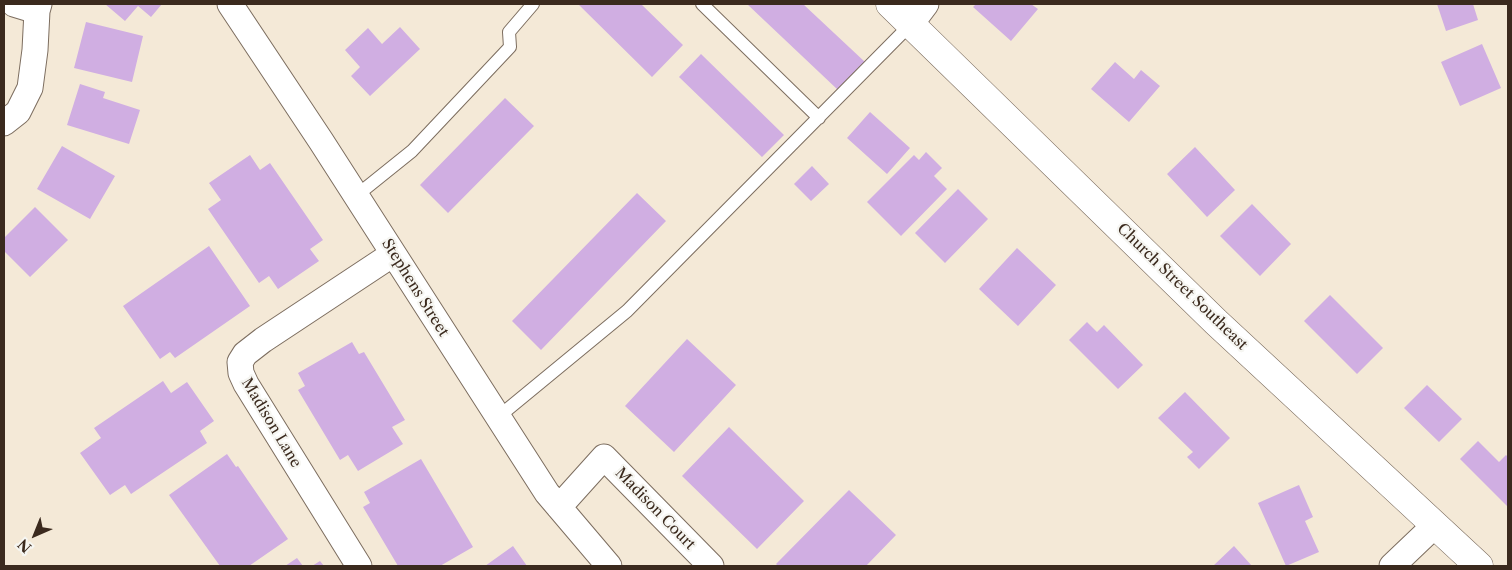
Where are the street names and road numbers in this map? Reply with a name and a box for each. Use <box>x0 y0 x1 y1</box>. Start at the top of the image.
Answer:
street label: Church Street Southeast <box>1113 220 1251 354</box>
street label: Stephens Street <box>378 236 452 340</box>
street label: Madison Lane <box>237 375 305 471</box>
street label: Madison Court <box>611 464 699 554</box>

